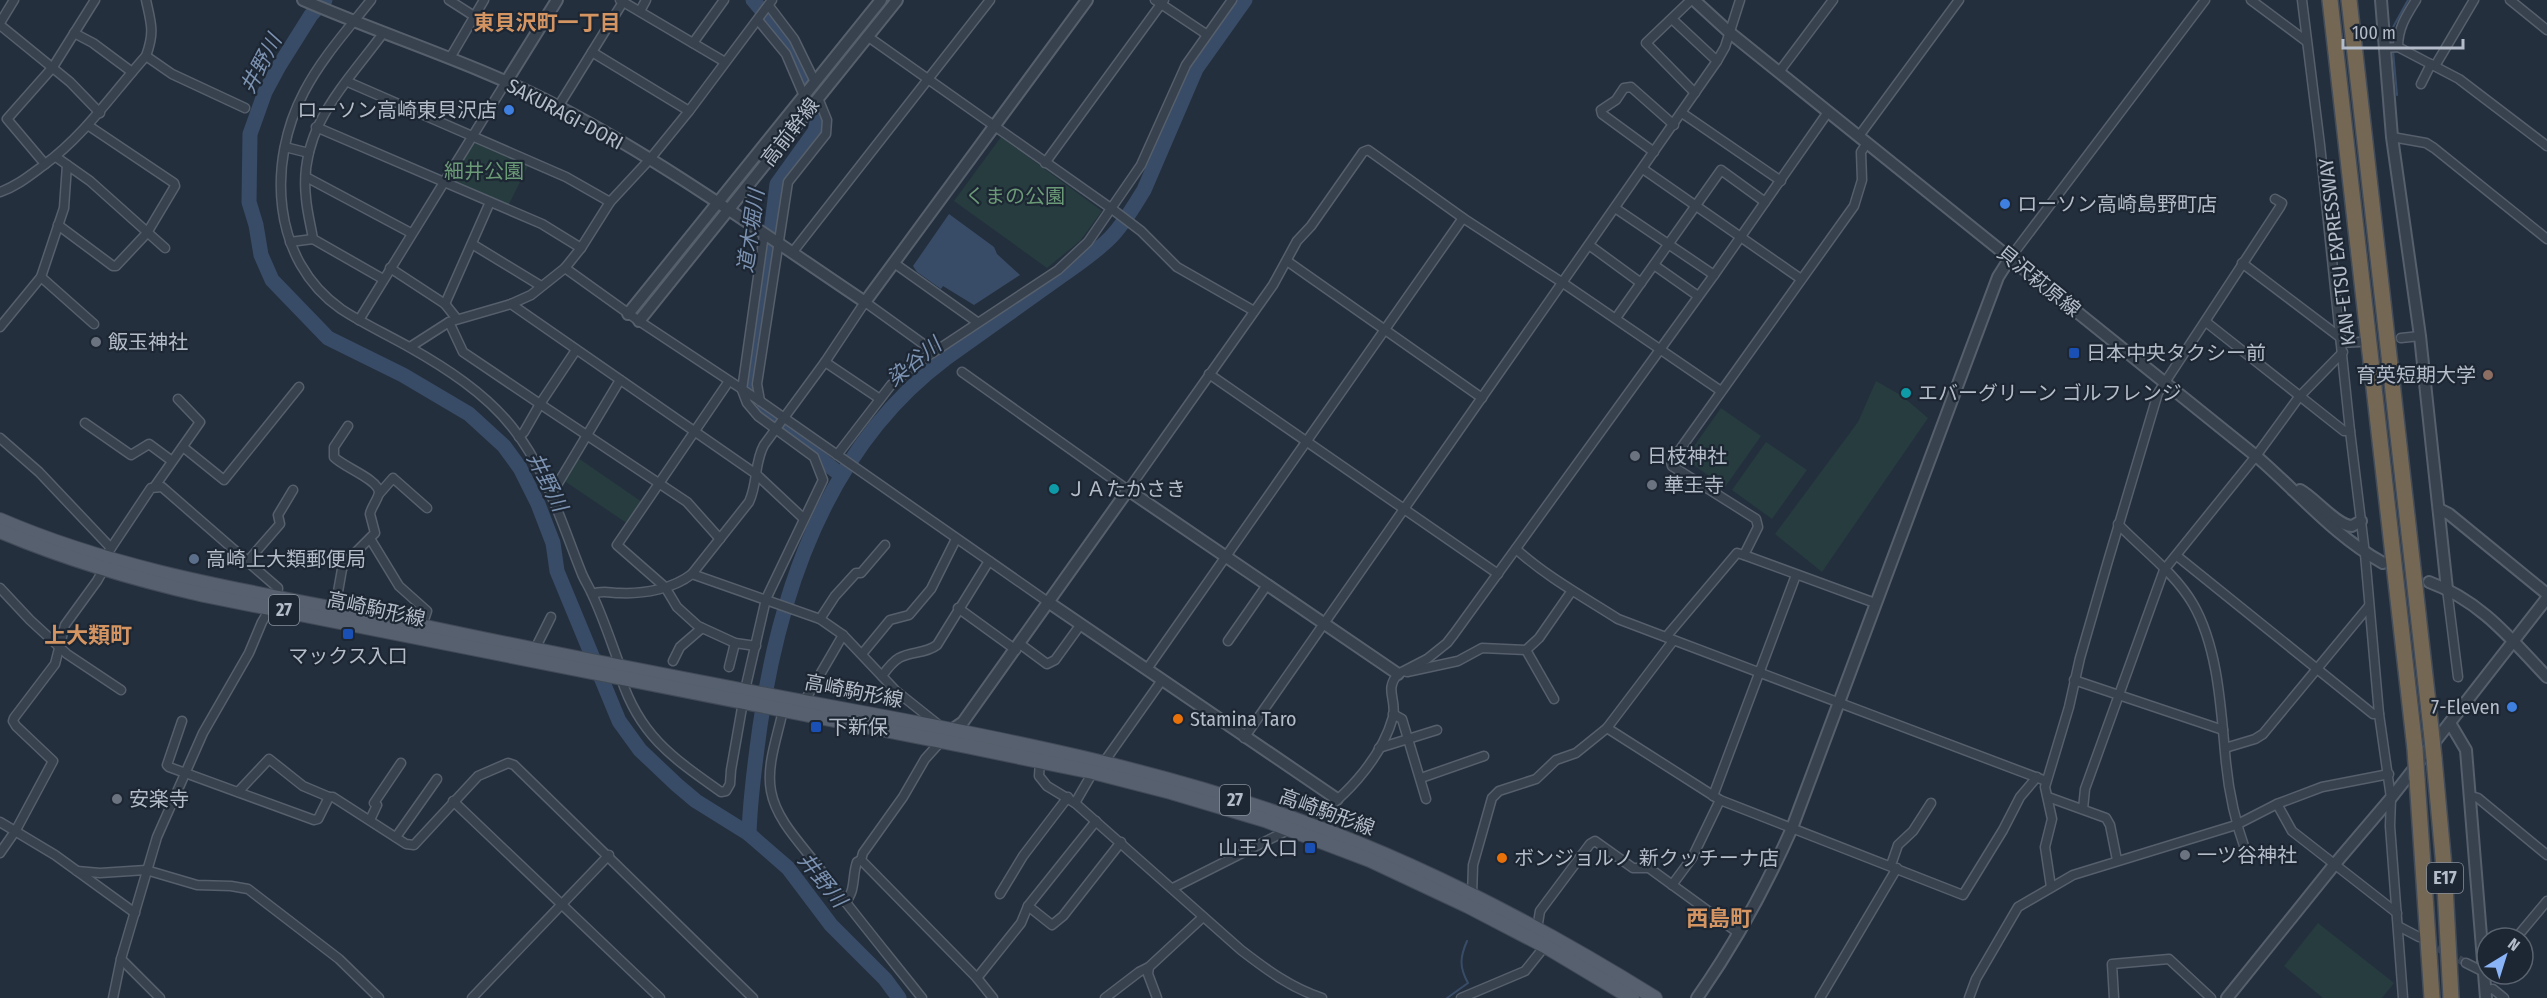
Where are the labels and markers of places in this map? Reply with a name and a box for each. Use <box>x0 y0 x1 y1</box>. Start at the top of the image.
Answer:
place label: ローソン高崎東貝沢店 <box>297 98 497 122</box>
marker: ローソン高崎東貝沢店 <box>502 103 516 117</box>
place label: ローソン高崎島野町店 <box>2017 192 2217 216</box>
marker: ローソン高崎島野町店 <box>1998 197 2012 211</box>
place label: 飯玉神社 <box>108 330 188 354</box>
marker: 飯玉神社 <box>89 335 103 349</box>
place label: 日本中央タクシー前 <box>2086 341 2266 365</box>
marker: 日本中央タクシー前 <box>2067 346 2081 360</box>
place label: 育英短期大学 <box>2356 363 2476 387</box>
marker: 育英短期大学 <box>2481 368 2495 382</box>
place label: エバーグリーン ゴルフレンジ <box>1918 381 2182 405</box>
marker: エバーグリーン ゴルフレンジ <box>1899 386 1913 400</box>
place label: 日枝神社 <box>1647 444 1727 468</box>
marker: 日枝神社 <box>1628 449 1642 463</box>
place label: 華王寺 <box>1664 473 1724 497</box>
place label: ＪＡたかさき <box>1066 477 1186 501</box>
marker: 華王寺 <box>1645 478 1659 492</box>
marker: ＪＡたかさき <box>1047 482 1061 496</box>
place label: 高崎上大類郵便局 <box>206 547 366 571</box>
marker: 高崎上大類郵便局 <box>187 552 201 566</box>
marker: マックス入口 <box>341 627 355 641</box>
place label: マックス入口 <box>288 644 408 668</box>
place label: 7-Eleven <box>2431 695 2500 719</box>
marker: 7-Eleven <box>2505 700 2519 714</box>
place label: Stamina Taro <box>1190 707 1297 731</box>
marker: Stamina Taro <box>1171 712 1185 726</box>
place label: 下新保 <box>828 715 888 739</box>
marker: 下新保 <box>809 720 823 734</box>
place label: 安楽寺 <box>129 787 189 811</box>
marker: 安楽寺 <box>110 792 124 806</box>
place label: 山王入口 <box>1218 836 1298 860</box>
marker: 山王入口 <box>1303 841 1317 855</box>
place label: 一ツ谷神社 <box>2197 843 2297 867</box>
place label: ボンジョルノ 新クッチーナ店 <box>1514 846 1779 870</box>
marker: 一ツ谷神社 <box>2178 848 2192 862</box>
marker: ボンジョルノ 新クッチーナ店 <box>1495 851 1509 865</box>

